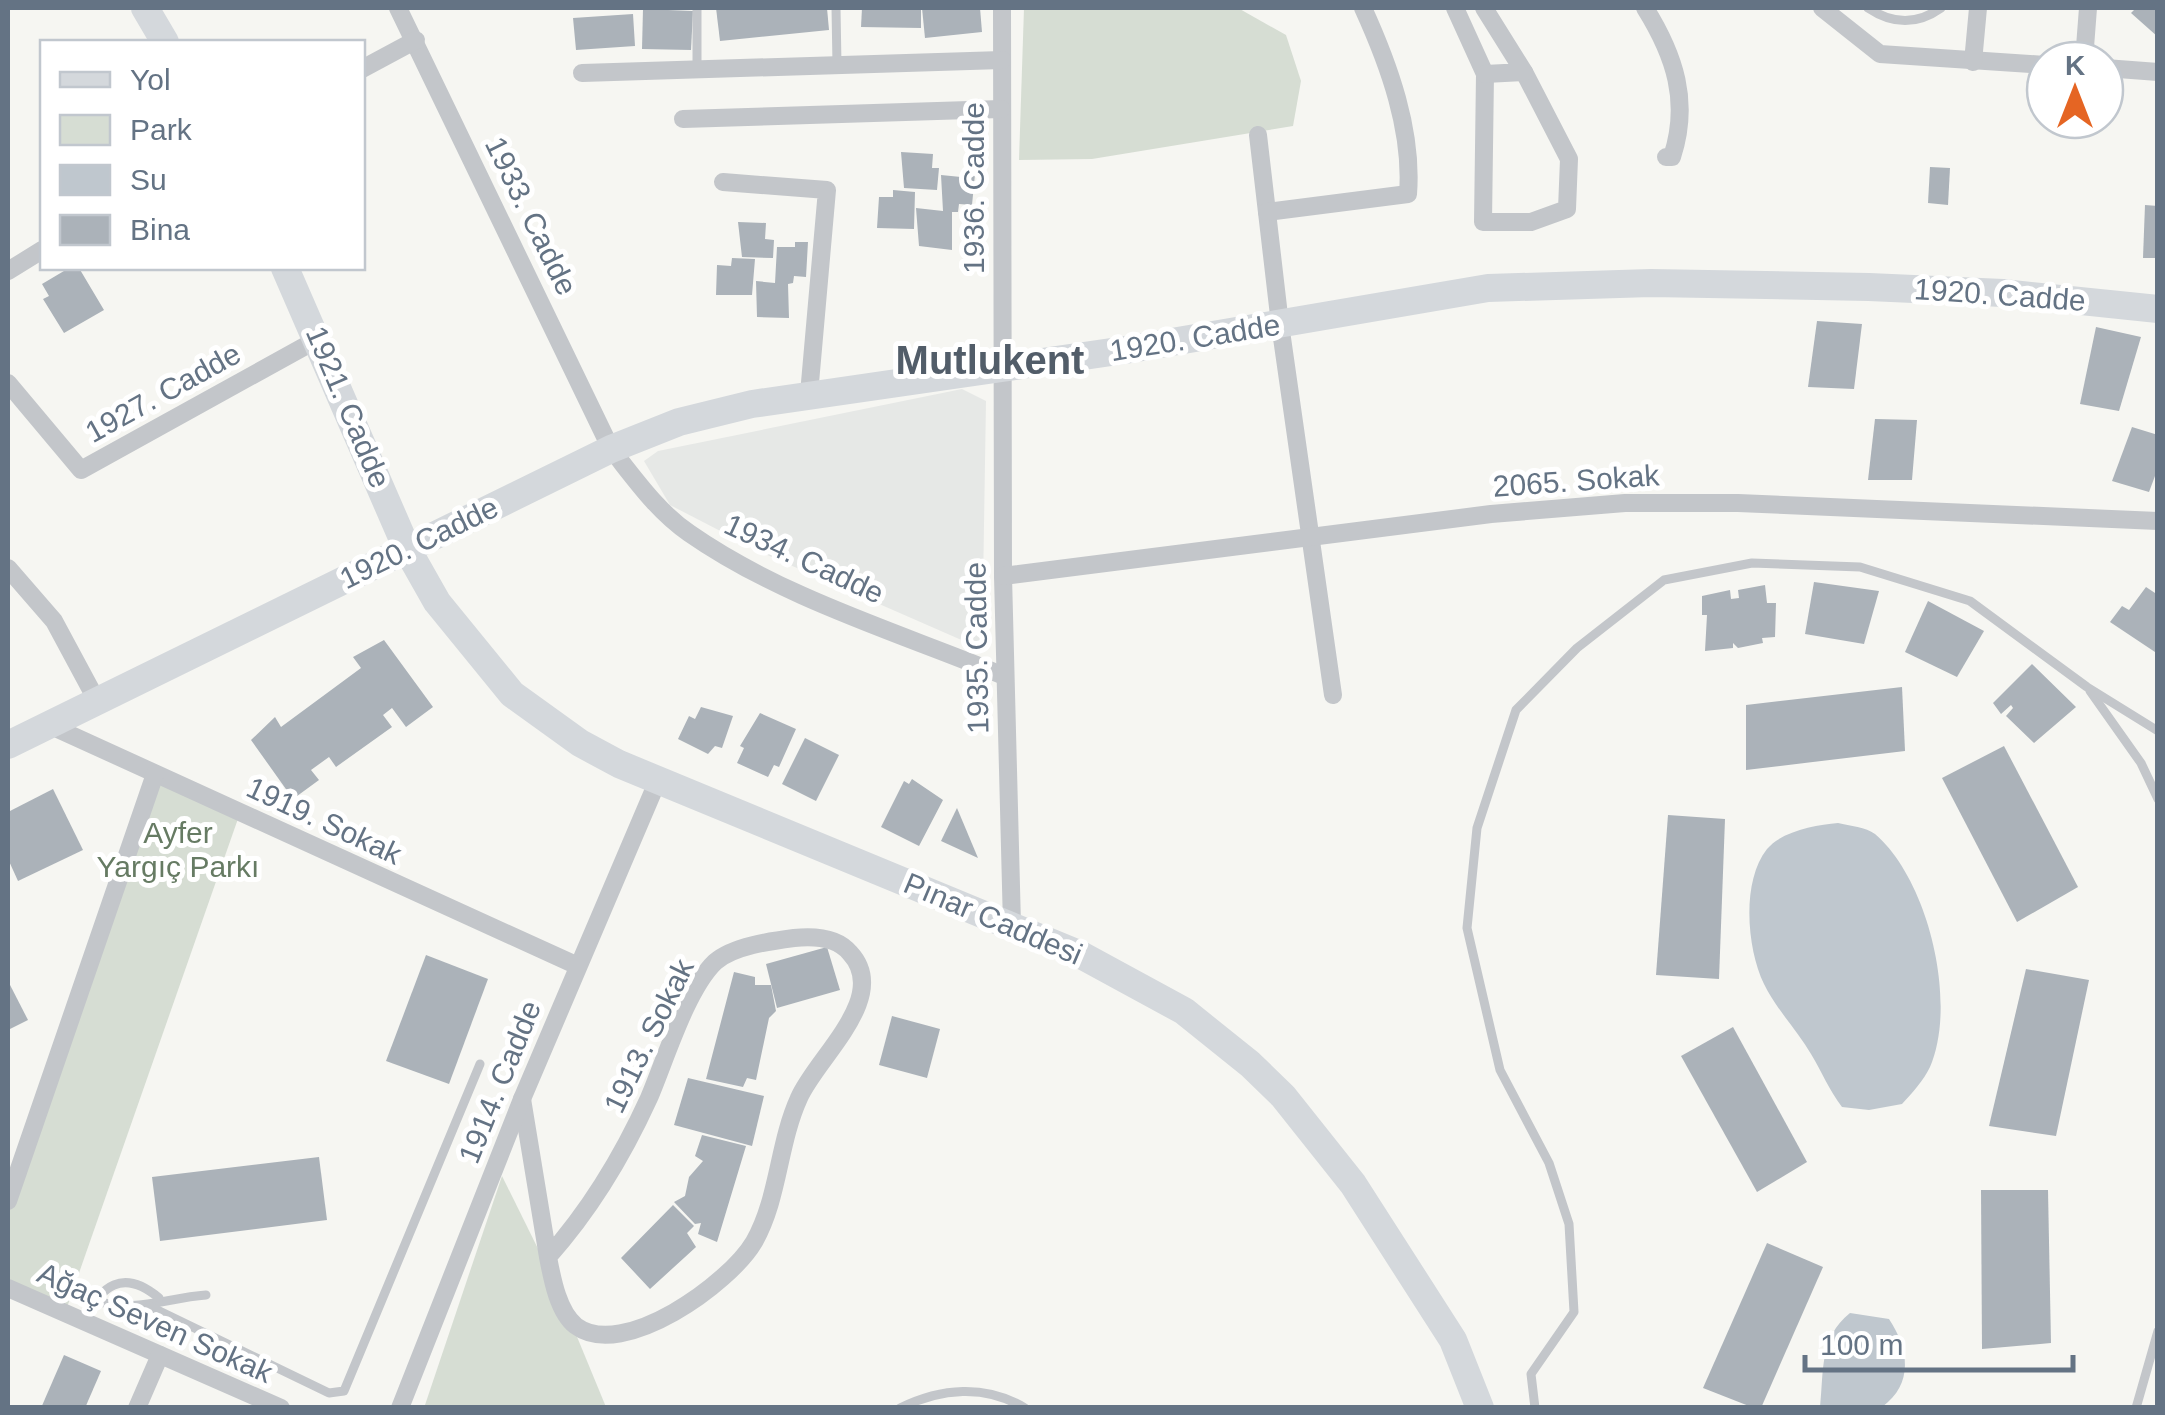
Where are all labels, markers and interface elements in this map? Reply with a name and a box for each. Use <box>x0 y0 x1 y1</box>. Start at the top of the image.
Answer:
legend <box>40 40 365 270</box>
north arrow <box>2025 40 2125 140</box>
text: K <box>2065 50 2085 81</box>
text: Yol <box>130 63 171 96</box>
street label: 1936. Cadde <box>957 102 990 274</box>
text: Park <box>130 113 193 146</box>
street label: 1933. Cadde <box>479 131 584 300</box>
text: Su <box>130 163 167 196</box>
text: Bina <box>130 213 190 246</box>
street label: 1920. Cadde <box>1913 272 2087 317</box>
street label: 1920. Cadde <box>1107 308 1282 367</box>
street label: 1921. Cadde <box>300 321 397 492</box>
street label: 1927. Cadde <box>80 336 246 449</box>
district label: Mutlukent <box>896 338 1084 382</box>
street label: 2065. Sokak <box>1492 458 1661 503</box>
street label: 1920. Cadde <box>334 490 503 595</box>
street label: 1934. Cadde <box>719 507 889 610</box>
street label: 1935. Cadde <box>959 562 994 734</box>
street label: 1919. Sokak <box>242 770 408 871</box>
park label: Ayfer Yargıç Parkı <box>97 816 259 883</box>
street label: Pınar Caddesi <box>899 866 1087 971</box>
street label: 1913. Sokak <box>597 953 700 1118</box>
street label: 1914. Cadde <box>452 996 547 1168</box>
street label: Ağaç Seven Sokak <box>33 1256 279 1390</box>
scale bar <box>1805 1310 2072 1372</box>
text: 100 m <box>1820 1328 1903 1361</box>

